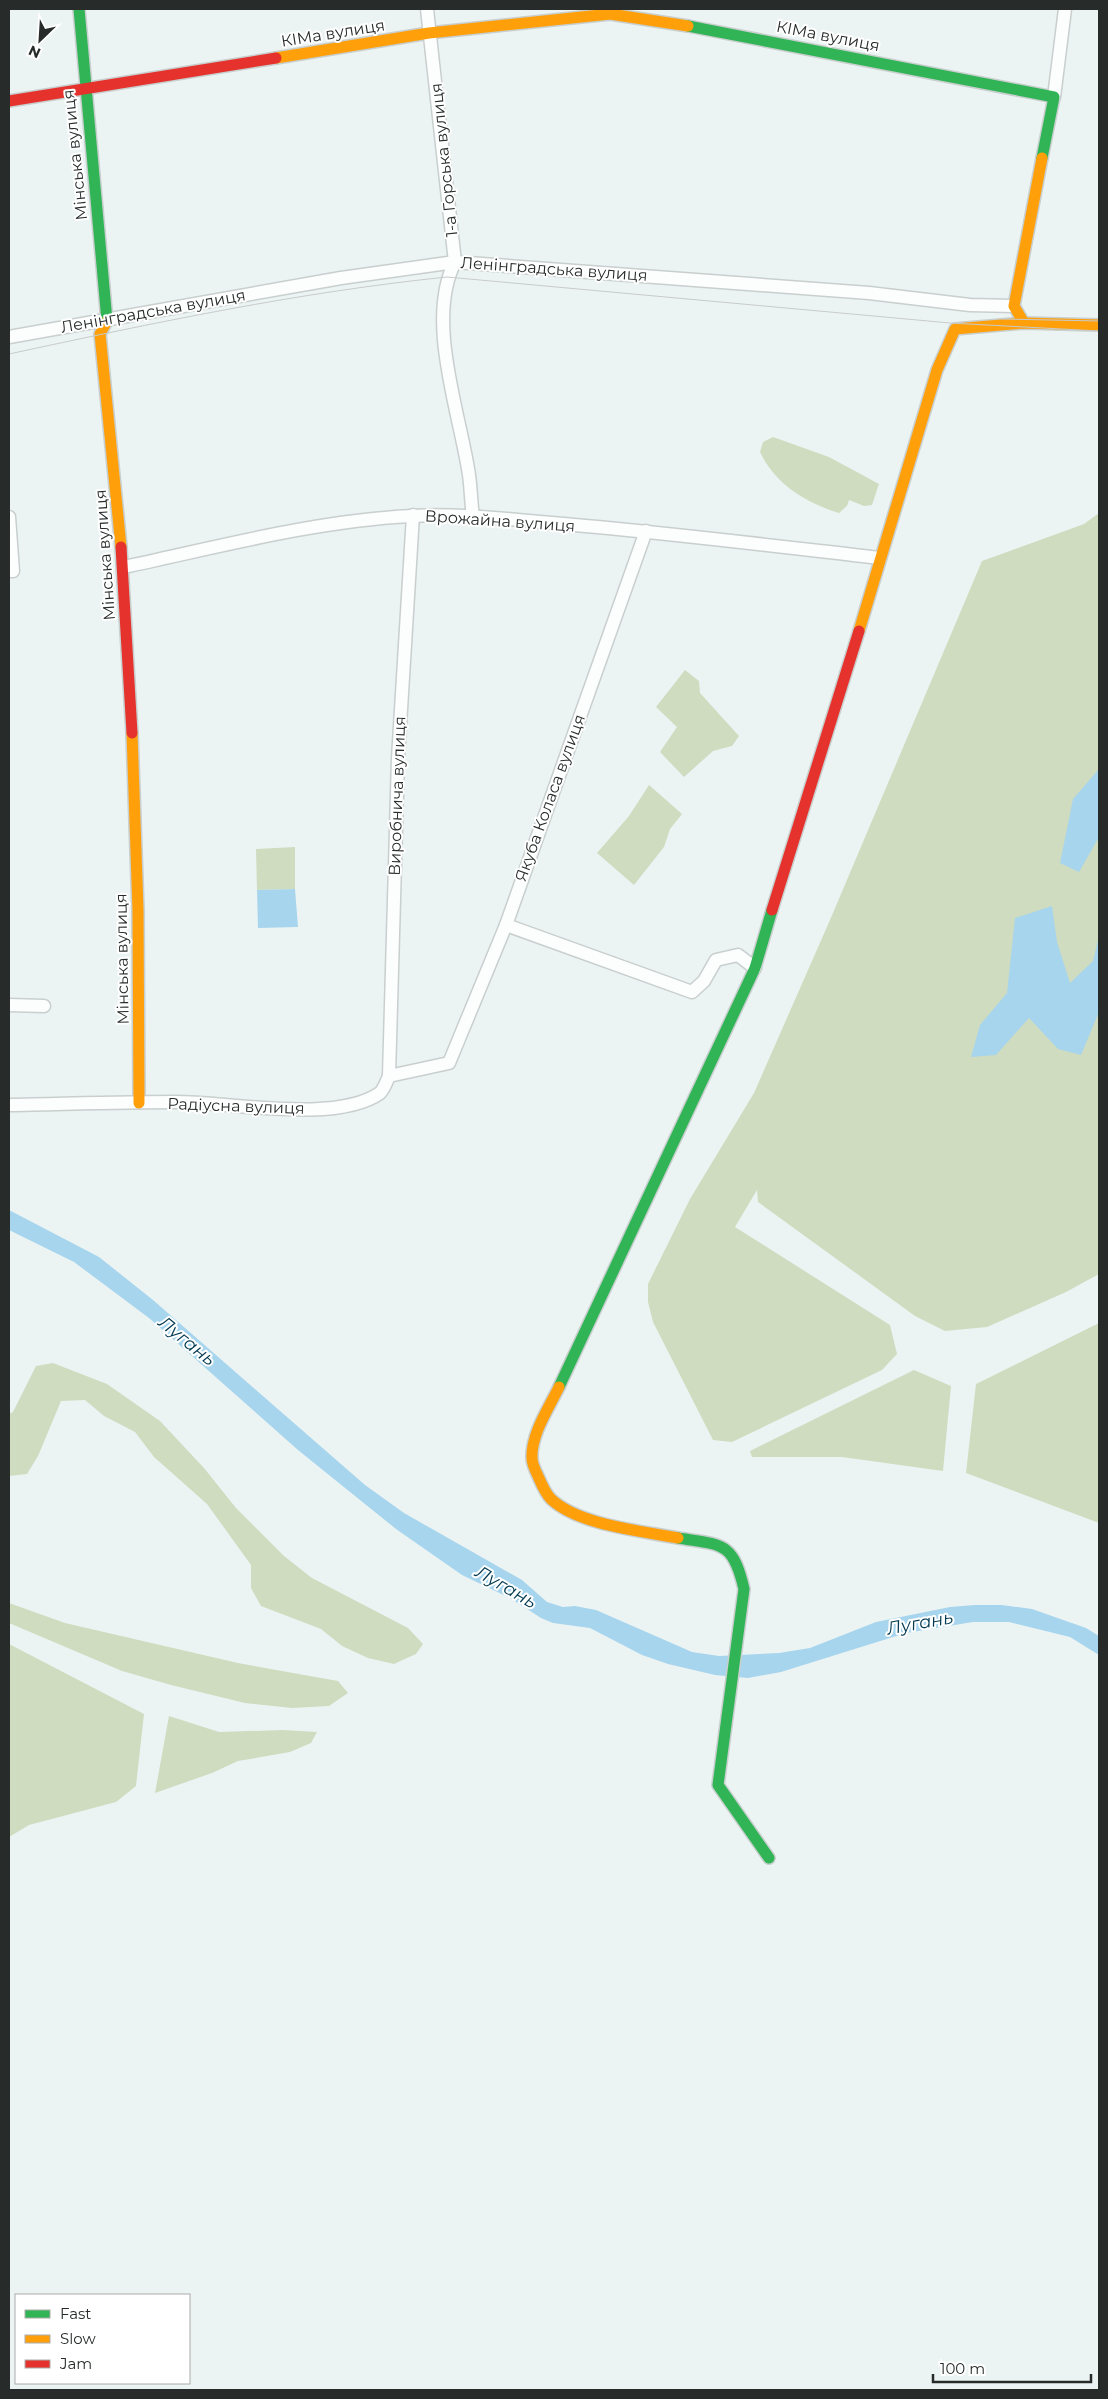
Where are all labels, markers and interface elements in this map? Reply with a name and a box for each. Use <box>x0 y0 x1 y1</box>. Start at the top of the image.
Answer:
north arrow <box>15 15 65 65</box>
street label: КІМа вулиця <box>280 15 386 51</box>
street label: КІМа вулиця <box>775 17 881 55</box>
text: N <box>26 41 43 62</box>
street label: 1-а Горська вулиця <box>426 82 462 238</box>
street label: Мінська вулиця <box>59 89 91 221</box>
street label: Ленінградська вулиця <box>460 253 648 285</box>
street label: Ленінградська вулиця <box>59 285 247 337</box>
street label: Мінська вулиця <box>91 489 119 621</box>
street label: Врожайна вулиця <box>424 506 576 536</box>
street label: Якуба Коласа вулиця <box>511 712 589 884</box>
street label: Виробнича вулиця <box>385 716 409 876</box>
street label: Мінська вулиця <box>111 893 133 1025</box>
street label: Радіусна вулиця <box>167 1094 305 1118</box>
water label: Лугань <box>153 1311 220 1371</box>
water label: Лугань <box>471 1560 540 1613</box>
water label: Лугань <box>884 1606 955 1640</box>
legend <box>15 2294 190 2384</box>
text: Fast <box>60 2304 91 2323</box>
text: Slow <box>60 2329 96 2348</box>
scale bar <box>933 2352 1090 2384</box>
text: Jam <box>59 2354 92 2373</box>
text: 100 m <box>940 2359 985 2378</box>

